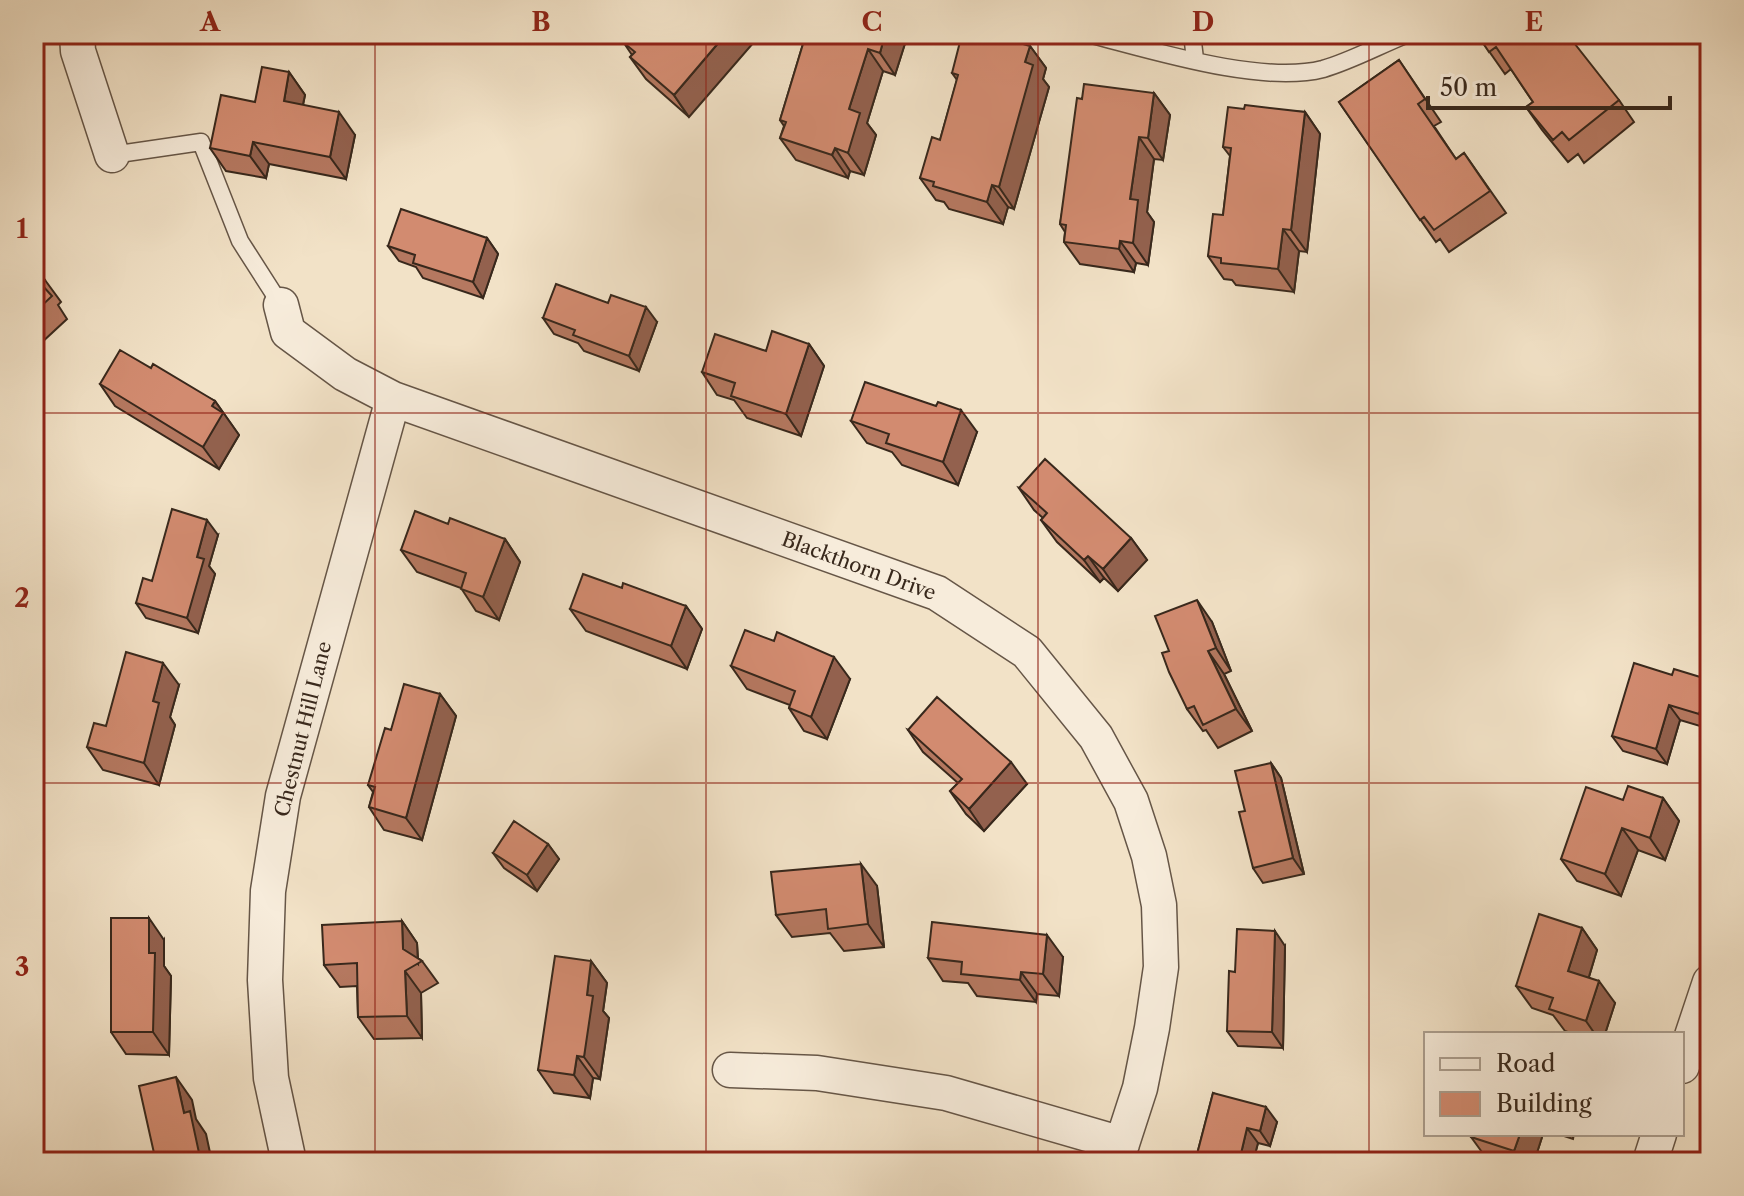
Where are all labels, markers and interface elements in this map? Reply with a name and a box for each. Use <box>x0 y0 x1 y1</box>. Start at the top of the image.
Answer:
text: A <box>199 6 221 38</box>
text: B <box>531 6 551 38</box>
text: C <box>862 6 882 38</box>
text: D <box>1192 6 1214 38</box>
text: E <box>1525 6 1543 38</box>
scale bar <box>1428 60 1670 110</box>
text: 50 m <box>1440 73 1497 102</box>
text: 1 <box>16 213 28 245</box>
street label: Blackthorn Drive <box>779 527 939 605</box>
text: 2 <box>14 582 30 614</box>
street label: Chestnut Hill Lane <box>270 639 336 819</box>
text: 3 <box>15 951 29 983</box>
legend <box>1424 1032 1684 1136</box>
text: Road <box>1496 1049 1556 1078</box>
text: Building <box>1496 1089 1592 1118</box>

